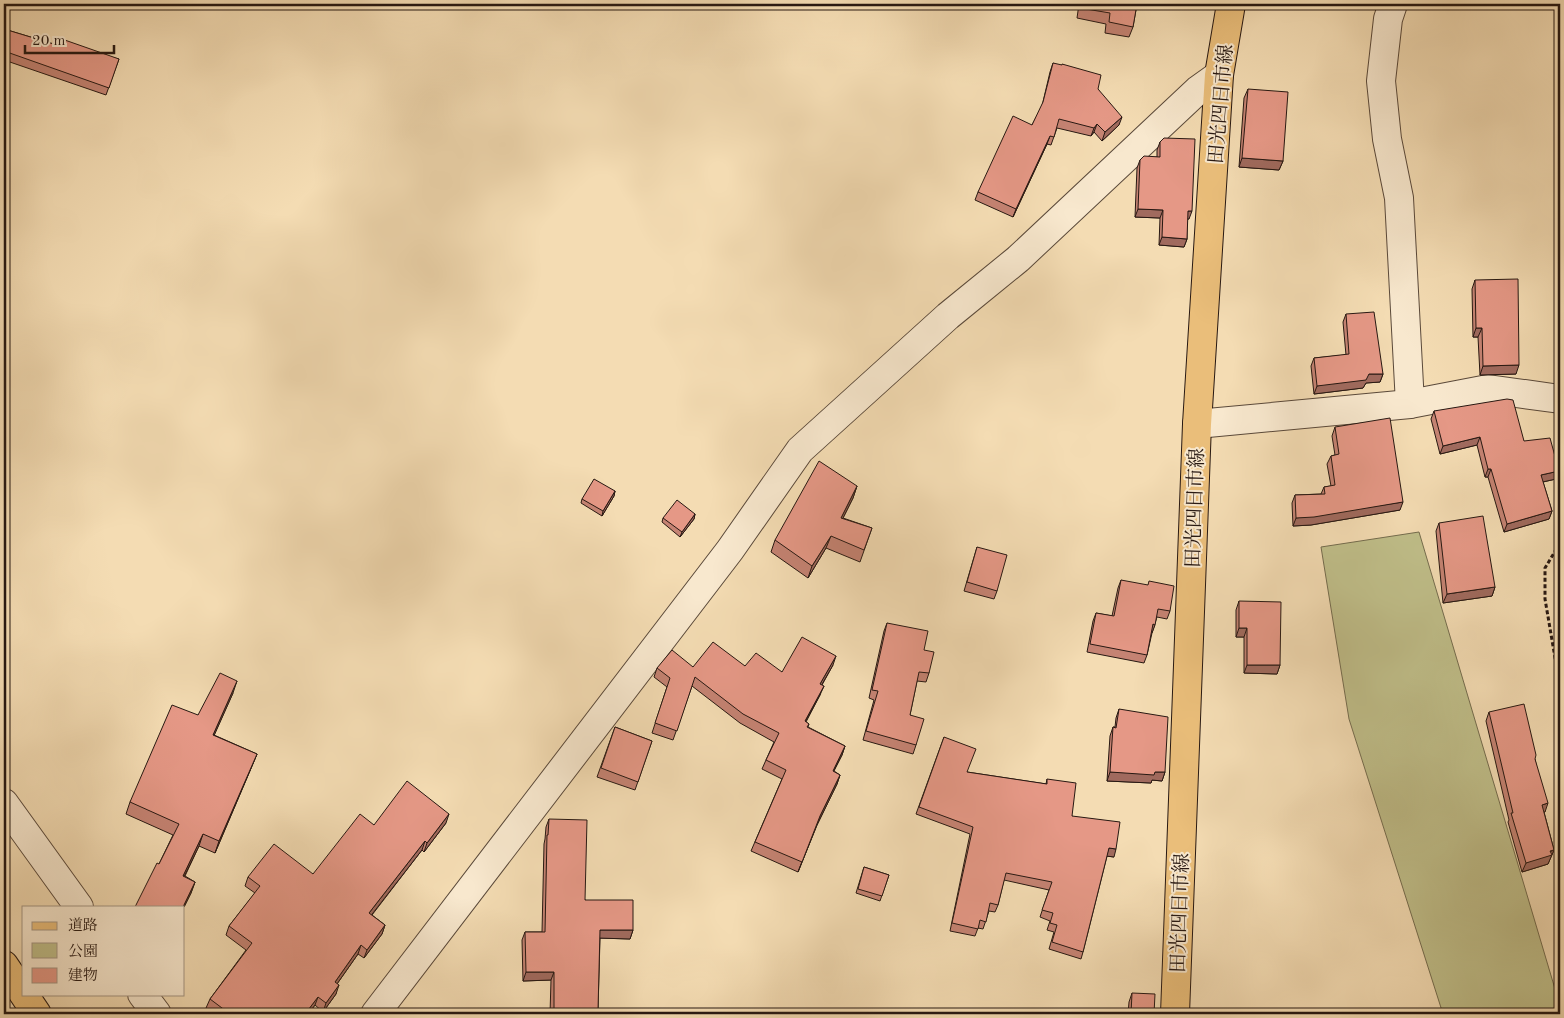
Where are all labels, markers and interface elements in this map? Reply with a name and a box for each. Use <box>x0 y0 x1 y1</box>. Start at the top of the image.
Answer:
scale bar <box>25 22 114 54</box>
text: 20 m <box>32 34 66 49</box>
street label: 田光四日市線 <box>1205 43 1237 165</box>
street label: 田光四日市線 <box>1182 448 1208 568</box>
street label: 田光四日市線 <box>1167 853 1193 973</box>
legend <box>22 906 185 996</box>
text: 道路 <box>68 917 98 934</box>
text: 公園 <box>68 943 98 960</box>
text: 建物 <box>68 967 98 984</box>

